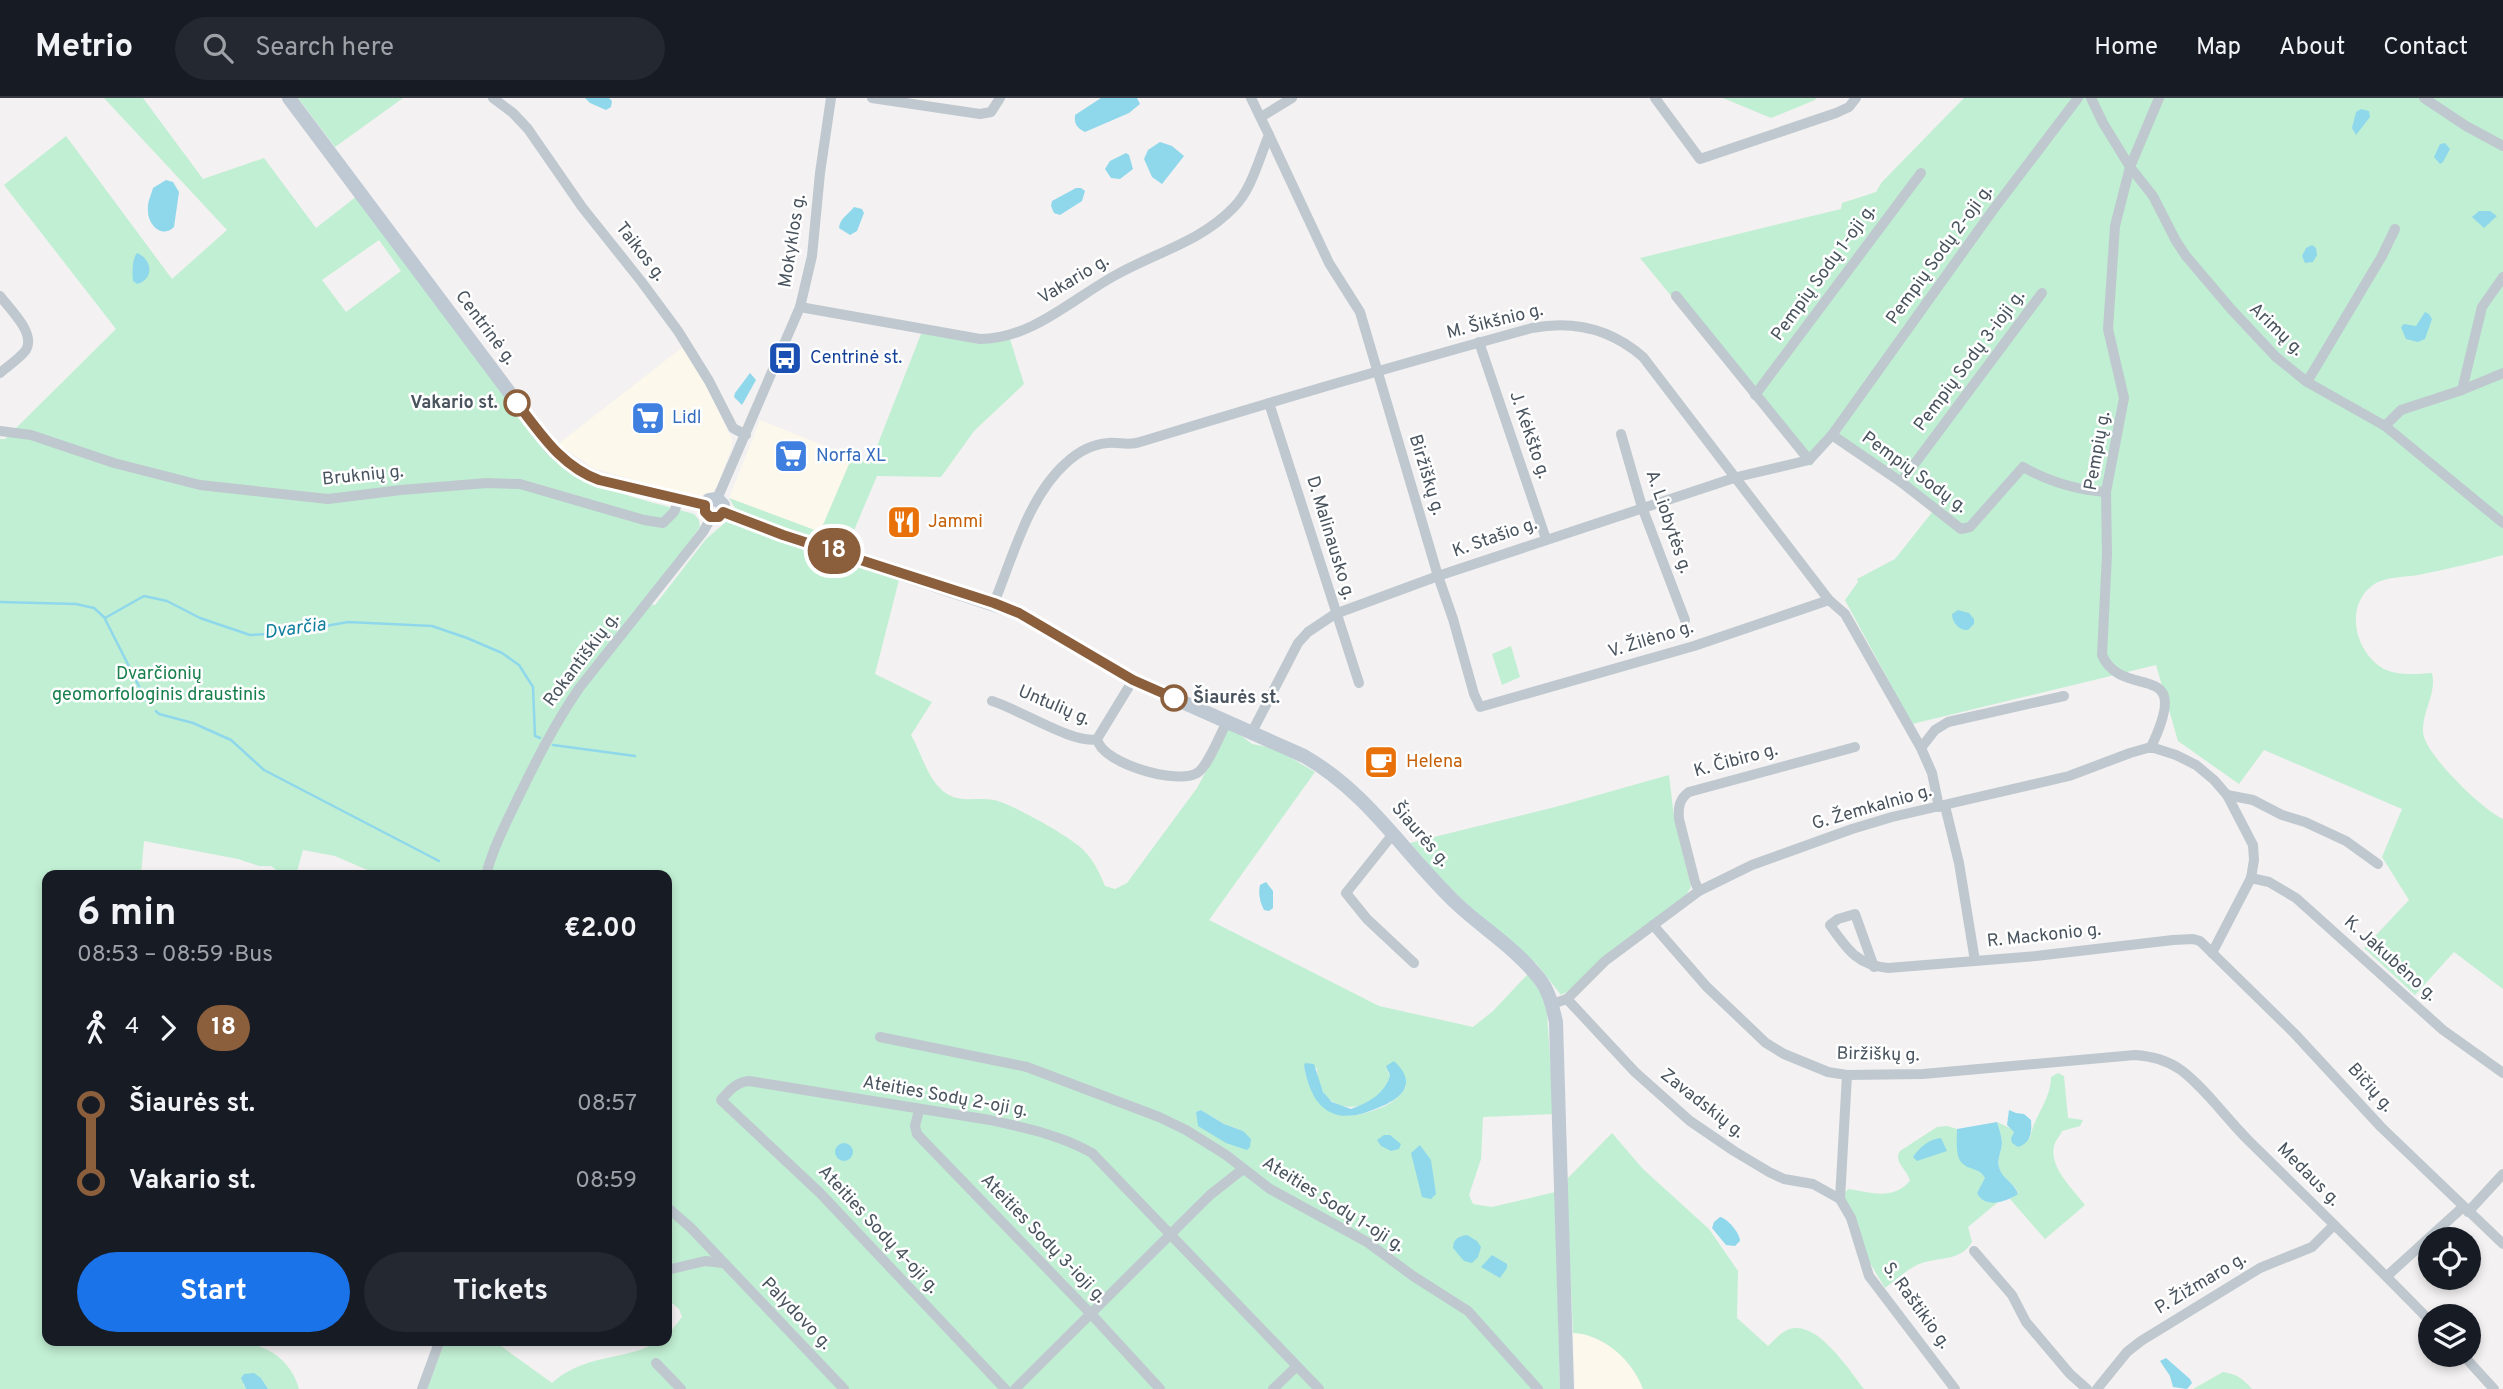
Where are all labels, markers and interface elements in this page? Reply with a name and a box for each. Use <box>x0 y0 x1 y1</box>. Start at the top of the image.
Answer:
search box <box>175 17 665 80</box>
text: Metrio <box>35 27 133 69</box>
icon: search <box>199 29 237 67</box>
text: Search here <box>255 32 394 65</box>
text: Home <box>2094 33 2158 63</box>
text: Map <box>2196 33 2241 63</box>
text: About <box>2279 33 2345 63</box>
text: Contact <box>2383 33 2468 63</box>
street label: Pempių Sodų 2-oji g. <box>1882 181 1998 329</box>
street label: Mokyklos g. <box>774 193 812 289</box>
street label: Pempių Sodų 1-oji g. <box>1767 200 1881 346</box>
street label: Taikos g. <box>610 218 670 286</box>
street label: Vakario g. <box>1034 250 1114 310</box>
street label: Centrinė g. <box>449 286 521 370</box>
street label: Pempių Sodų 3-ioji g. <box>1909 286 2031 436</box>
street label: M. Šikšnio g. <box>1444 297 1546 345</box>
street label: Arimų g. <box>2244 298 2308 362</box>
bus stop icon: Centrinė st. <box>766 339 804 377</box>
place label: Centrinė st. <box>810 347 902 370</box>
street label: J. Kėkšto g. <box>1503 388 1555 482</box>
marker: Vakario st. <box>504 390 530 416</box>
place label: Vakario st. <box>410 392 498 415</box>
supermarket icon: Lidl <box>629 399 667 437</box>
place label: Lidl <box>672 407 701 430</box>
street label: Pempių g. <box>2080 410 2116 492</box>
street label: Pempių Sodų g. <box>1857 427 1971 519</box>
street label: Biržiškų g. <box>1403 432 1449 518</box>
supermarket icon: Norfa XL <box>772 437 810 475</box>
place label: Norfa XL <box>816 445 886 468</box>
street label: Bruknių g. <box>321 460 405 492</box>
street label: A. Liobytės g. <box>1640 467 1696 577</box>
street label: D. Malinausko g. <box>1300 473 1360 603</box>
restaurant icon: Jammi <box>885 503 923 541</box>
place label: Jammi <box>928 511 983 534</box>
street label: K. Stašio g. <box>1450 513 1540 563</box>
line badge: 18 <box>802 528 866 574</box>
text: 18 <box>822 536 846 566</box>
street label: Rokantiškių g. <box>539 608 625 712</box>
water label: Dvarčia <box>263 613 328 645</box>
street label: V. Žilėno g. <box>1605 614 1696 664</box>
park label: Dvarčionių geomorfologinis draustinis <box>52 663 266 707</box>
street label: Untulių g. <box>1014 680 1094 732</box>
marker: Šiaurės st. <box>1161 685 1187 711</box>
place label: Šiaurės st. <box>1193 685 1280 710</box>
street label: K. Čibiro g. <box>1691 737 1781 783</box>
cafe icon: Helena <box>1362 743 1400 781</box>
place label: Helena <box>1406 751 1463 774</box>
street label: G. Žemkalnio g. <box>1809 778 1935 836</box>
street label: Šiaurės g. <box>1386 797 1456 872</box>
text: 6 min <box>77 890 176 939</box>
street label: K. Jakubėno g. <box>2338 911 2442 1007</box>
text: €2.00 <box>564 913 637 946</box>
street label: R. Mackonio g. <box>1986 919 2102 953</box>
text: 08:53 – 08:59 · Bus <box>77 941 273 970</box>
icon: walk <box>77 1009 115 1047</box>
icon: forward <box>149 1009 187 1047</box>
text: 4 <box>125 1013 139 1042</box>
text: 18 <box>211 1013 236 1043</box>
street label: Biržiškų g. <box>1836 1043 1920 1067</box>
street label: Bičių g. <box>2342 1059 2398 1117</box>
street label: Zavadskių g. <box>1655 1064 1749 1144</box>
street label: Ateities Sodų 2-oji g. <box>861 1071 1029 1123</box>
text: Šiaurės st. <box>129 1088 255 1121</box>
text: 08:57 <box>577 1090 637 1119</box>
street label: Medaus g. <box>2271 1138 2345 1212</box>
street label: Ateities Sodų 1-oji g. <box>1257 1152 1409 1258</box>
street label: Ateities Sodų 4-oji g. <box>813 1161 943 1299</box>
text: Vakario st. <box>129 1165 256 1198</box>
text: 08:59 <box>575 1167 637 1196</box>
street label: Ateities Sodų 3-ioji g. <box>975 1169 1111 1309</box>
map controls <box>2418 1227 2481 1367</box>
button: locate <box>2418 1227 2481 1290</box>
street label: P. Žižmaro g. <box>2150 1246 2251 1320</box>
button: Start <box>77 1252 350 1332</box>
button: Tickets <box>364 1252 637 1332</box>
street label: S. Raštikio g. <box>1877 1258 1955 1354</box>
street label: Palydovo g. <box>756 1273 836 1355</box>
button: layers <box>2418 1304 2481 1367</box>

